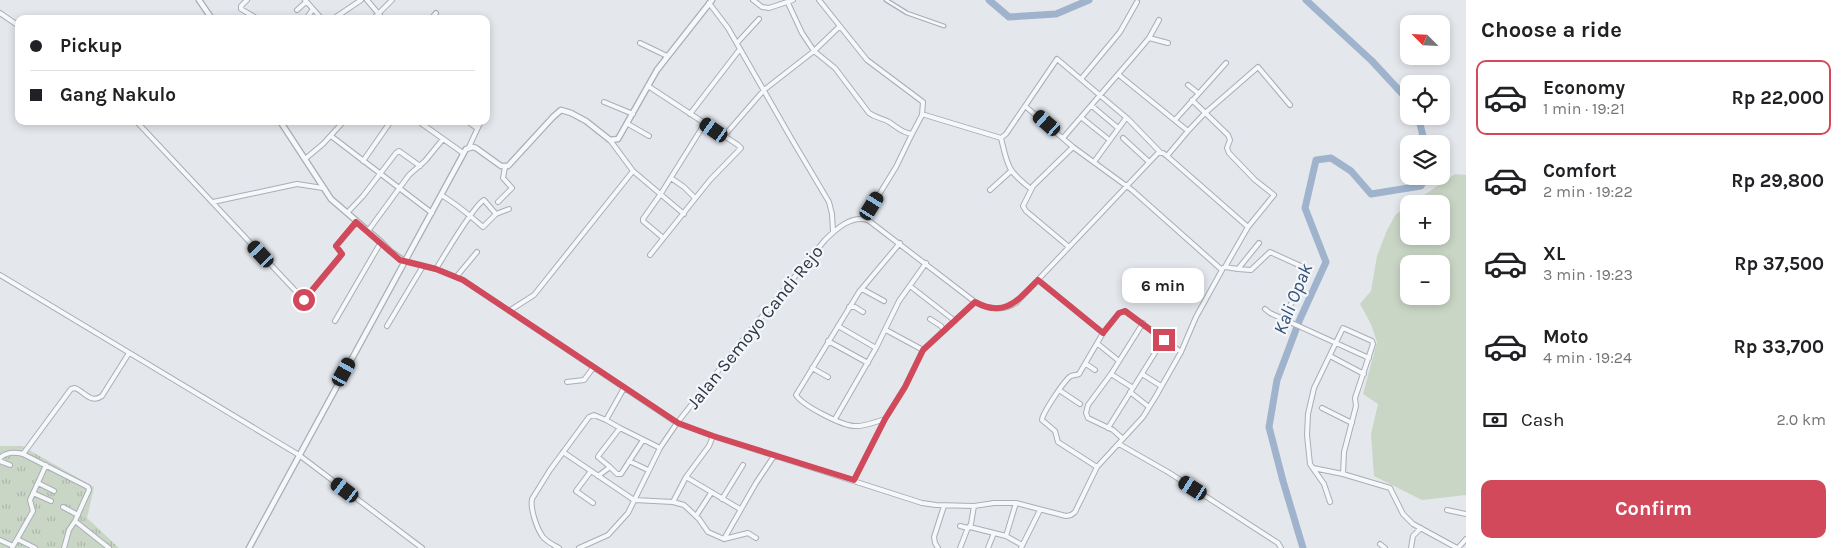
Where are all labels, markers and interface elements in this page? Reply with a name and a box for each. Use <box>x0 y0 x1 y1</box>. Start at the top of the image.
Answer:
north arrow <box>1400 15 1450 65</box>
map controls <box>1400 15 1450 305</box>
text: Choose a ride <box>1481 17 1622 43</box>
text: Pickup <box>60 35 122 57</box>
button: locate <box>1400 75 1450 125</box>
icon: car <box>1483 75 1528 120</box>
text: Economy <box>1543 77 1625 99</box>
text: Gang Nakulo <box>60 84 176 106</box>
text: Rp 22,000 <box>1732 87 1824 109</box>
text: 1 min · 19:21 <box>1543 99 1625 118</box>
car <box>1030 107 1063 139</box>
car <box>697 115 730 145</box>
button: layers <box>1400 135 1450 185</box>
icon: car <box>1483 158 1528 203</box>
text: Comfort <box>1543 160 1617 182</box>
text: Rp 29,800 <box>1731 170 1824 192</box>
text: 2 min · 19:22 <box>1543 182 1633 201</box>
car <box>857 189 886 223</box>
button: + <box>1400 195 1450 245</box>
car <box>245 238 276 270</box>
street label: Jalan Semoyo Candi Rejo <box>682 241 828 413</box>
icon: car <box>1483 241 1528 286</box>
text: XL <box>1543 243 1565 265</box>
text: Rp 37,500 <box>1734 253 1824 275</box>
button: − <box>1400 255 1450 305</box>
water label: Kali Opak <box>1269 260 1317 338</box>
text: 3 min · 19:23 <box>1543 265 1633 284</box>
callout: 6 min <box>1123 268 1205 302</box>
text: 6 min <box>1141 276 1185 295</box>
route start <box>293 289 315 311</box>
icon: car <box>1483 324 1528 369</box>
text: Moto <box>1543 326 1589 348</box>
route end <box>1153 329 1175 351</box>
text: Rp 33,700 <box>1733 336 1824 358</box>
text: 4 min · 19:24 <box>1543 348 1632 367</box>
car <box>330 355 357 389</box>
icon: cash <box>1481 406 1509 434</box>
text: Cash <box>1521 409 1565 431</box>
text: 2.0 km <box>1777 410 1826 429</box>
car <box>1176 474 1209 502</box>
car <box>328 475 361 505</box>
button: Confirm <box>1481 480 1826 538</box>

